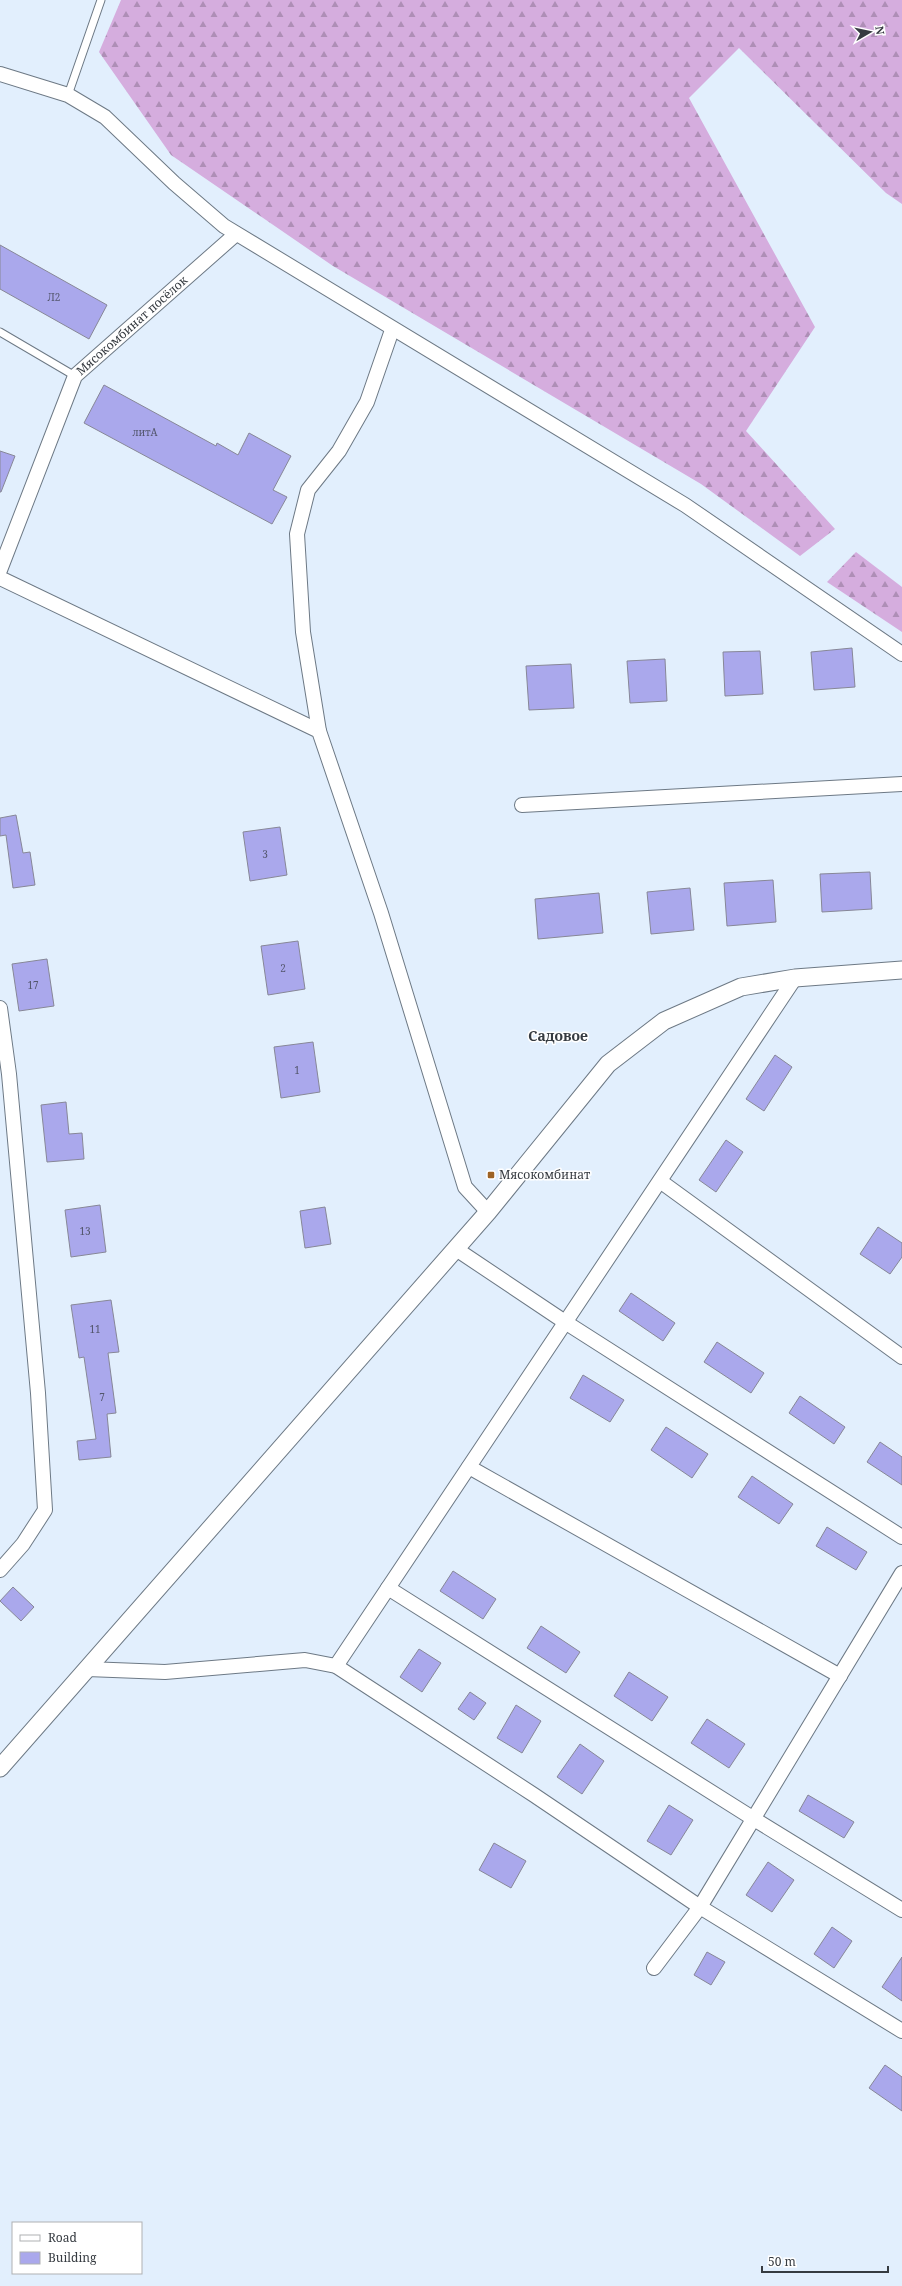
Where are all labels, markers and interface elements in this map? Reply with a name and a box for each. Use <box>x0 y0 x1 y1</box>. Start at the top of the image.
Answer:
north arrow <box>850 12 890 52</box>
text: N <box>872 25 889 36</box>
street label: Мясокомбинат посёлок <box>72 271 192 379</box>
house number: Л2 <box>48 290 60 304</box>
house number: литА <box>132 425 159 439</box>
house number: 3 <box>262 847 268 861</box>
house number: 2 <box>280 961 286 975</box>
house number: 17 <box>27 978 39 992</box>
district label: Садовое <box>528 1026 588 1045</box>
house number: 1 <box>294 1063 300 1077</box>
place label: Мясокомбинат <box>499 1166 591 1183</box>
marker: Мясокомбинат <box>486 1170 496 1180</box>
house number: 13 <box>79 1224 91 1238</box>
house number: 11 <box>89 1322 101 1336</box>
house number: 7 <box>99 1390 105 1404</box>
legend <box>12 2222 142 2274</box>
text: Road <box>48 2229 78 2246</box>
scale bar <box>762 2248 888 2274</box>
text: Building <box>48 2249 97 2266</box>
text: 50 m <box>768 2253 796 2270</box>

